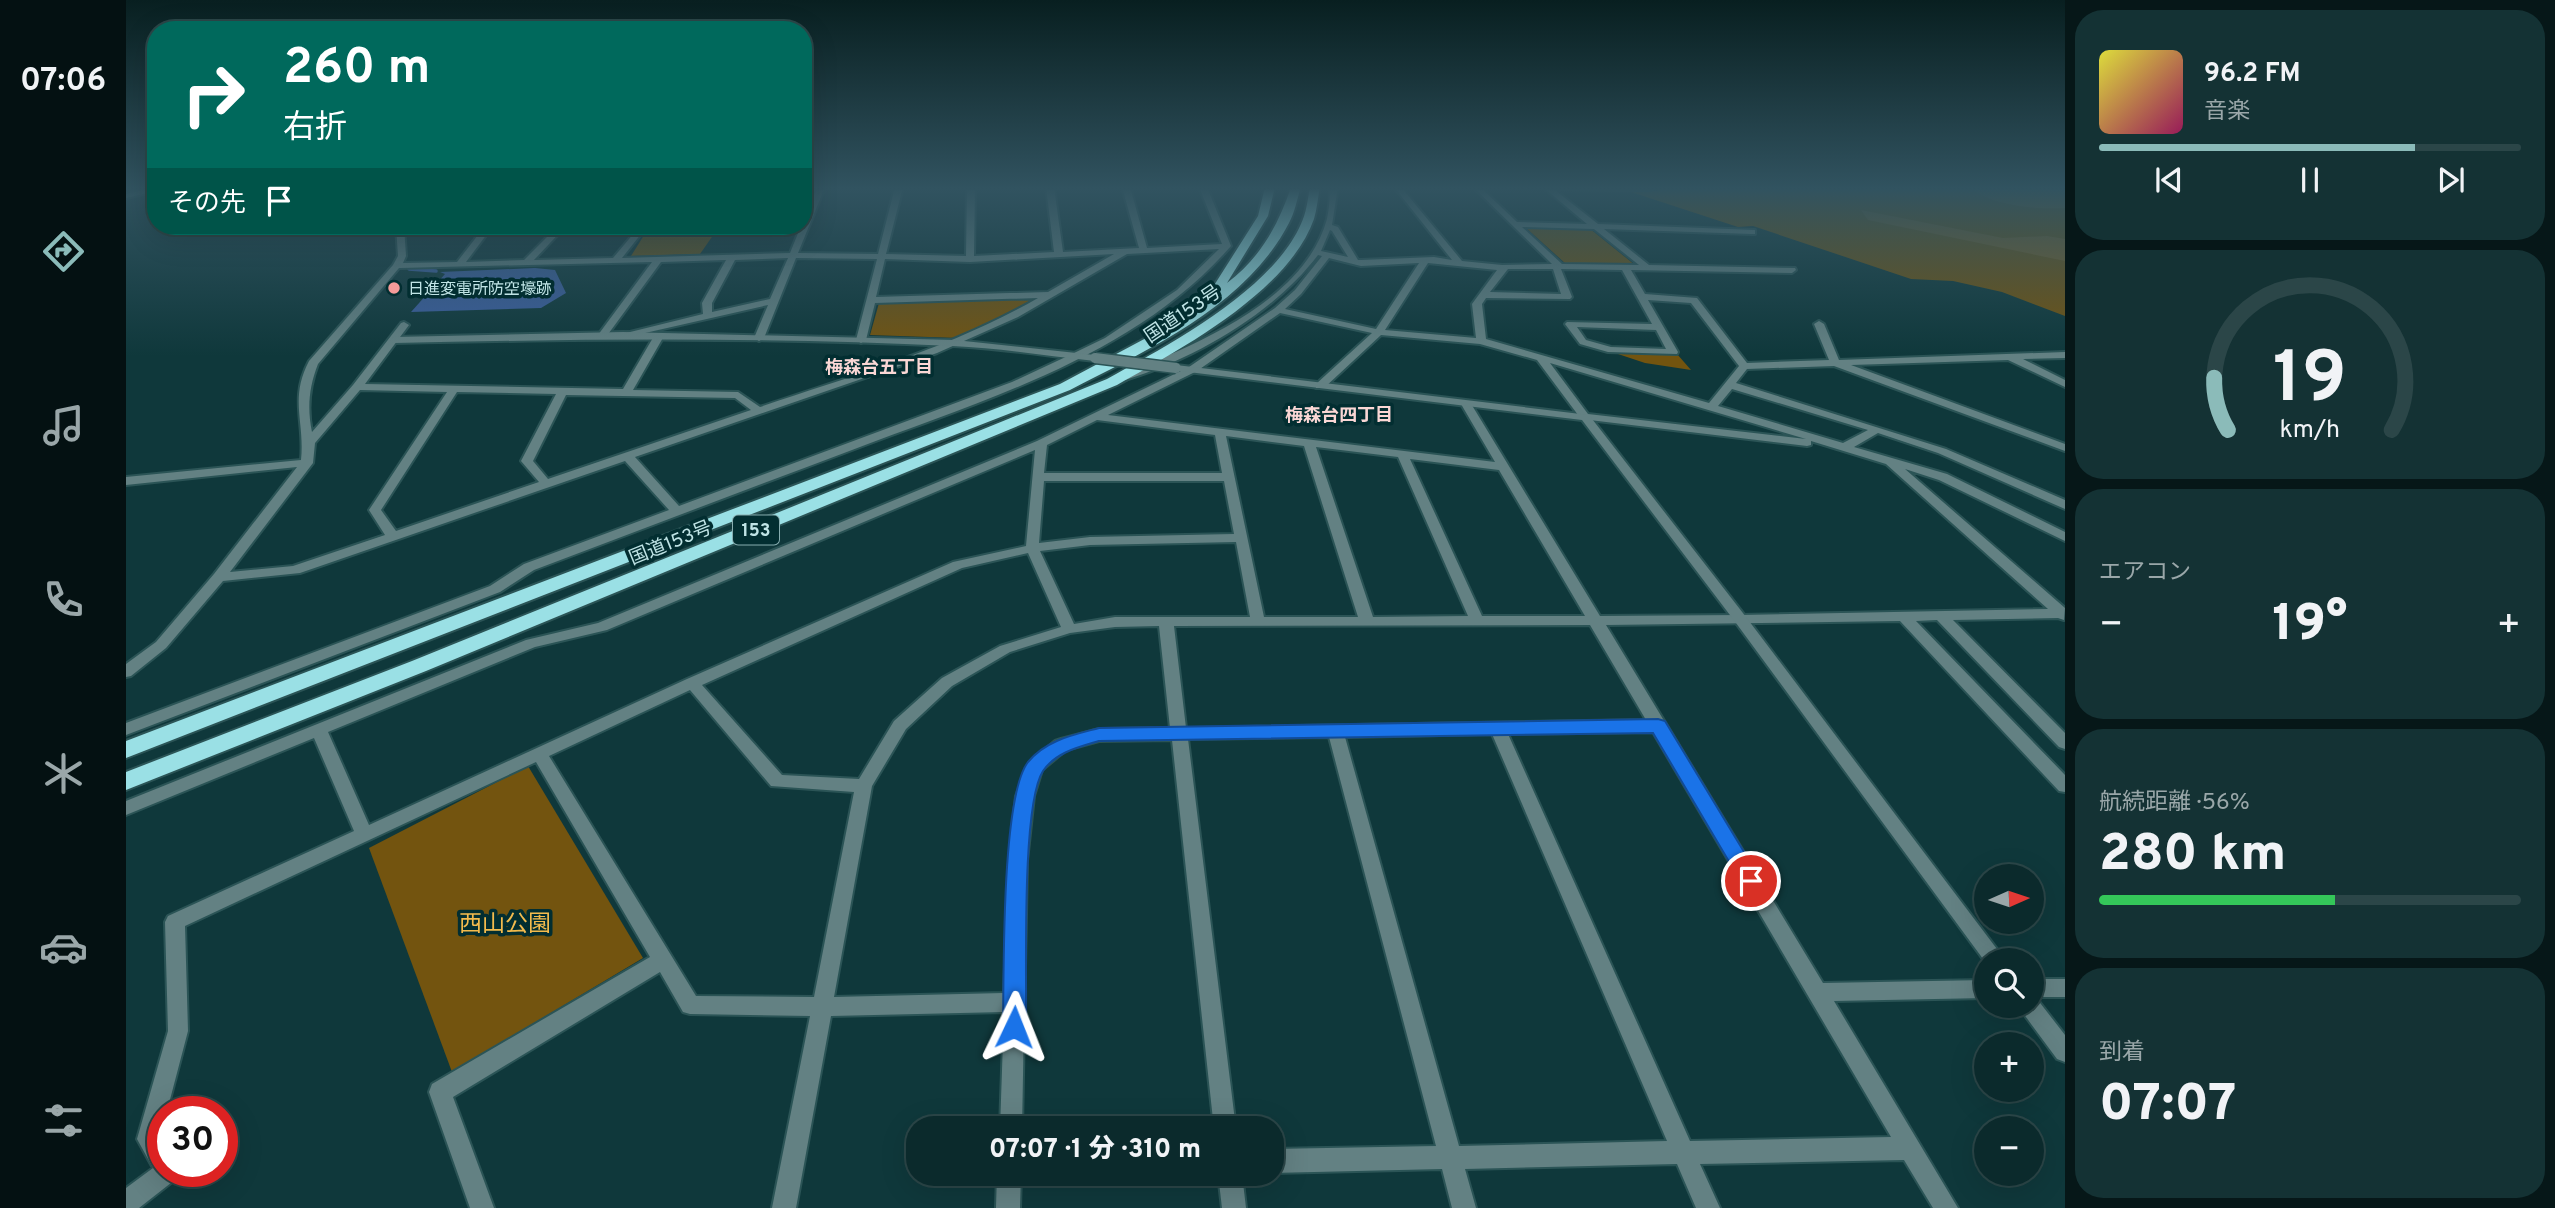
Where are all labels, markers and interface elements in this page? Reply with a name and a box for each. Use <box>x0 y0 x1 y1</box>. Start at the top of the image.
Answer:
text: 260 m <box>283 39 430 101</box>
icon: right <box>168 49 259 140</box>
text: 96.2 FM <box>2204 58 2301 91</box>
text: 07:06 <box>20 62 106 102</box>
text: 音楽 <box>2204 98 2250 127</box>
text: 右折 <box>283 109 347 149</box>
icon: previous <box>2150 161 2188 199</box>
icon: pause <box>2291 161 2329 199</box>
icon: next <box>2432 161 2470 199</box>
icon: arrive <box>260 182 298 220</box>
text: その先 <box>168 188 246 221</box>
icon: directions <box>39 227 88 276</box>
marker: 日進変電所防空壕跡 <box>386 280 402 296</box>
place label: 日進変電所防空壕跡 <box>408 280 552 300</box>
street label: 国道153号 <box>1140 280 1226 349</box>
text: 19 <box>2273 337 2347 429</box>
district label: 梅森台五丁目 <box>825 357 933 380</box>
icon: music <box>39 401 88 450</box>
district label: 梅森台四丁目 <box>1285 405 1393 428</box>
text: km/h <box>2280 415 2340 447</box>
street label: 国道153号 <box>626 516 716 571</box>
road number: 153 <box>733 516 779 544</box>
text: エアコン <box>2099 559 2191 588</box>
icon: phone <box>39 575 88 624</box>
text: 19° <box>2272 593 2348 659</box>
text: − <box>2099 602 2124 651</box>
text: + <box>2496 602 2521 651</box>
icon: climate <box>39 749 88 798</box>
text: 航続距離 · 56% <box>2099 789 2250 818</box>
text: 280 km <box>2099 823 2286 889</box>
pin <box>1721 851 1781 911</box>
icon: arrive <box>1732 862 1770 900</box>
north arrow <box>1974 864 2044 934</box>
map controls <box>1974 864 2044 1186</box>
park label: 西山公園 <box>459 911 551 940</box>
icon: car <box>39 923 88 972</box>
button: search <box>1974 948 2044 1018</box>
position arrow <box>977 990 1051 1064</box>
button: + <box>1974 1032 2044 1102</box>
text: 到着 <box>2099 1039 2145 1068</box>
text: 07:07 <box>2099 1073 2236 1139</box>
icon: filters <box>39 1096 88 1145</box>
speed limit sign: 30 <box>147 1096 238 1187</box>
button: − <box>1974 1116 2044 1186</box>
text: 07:07 · 1 分 · 310 m <box>989 1134 1201 1167</box>

